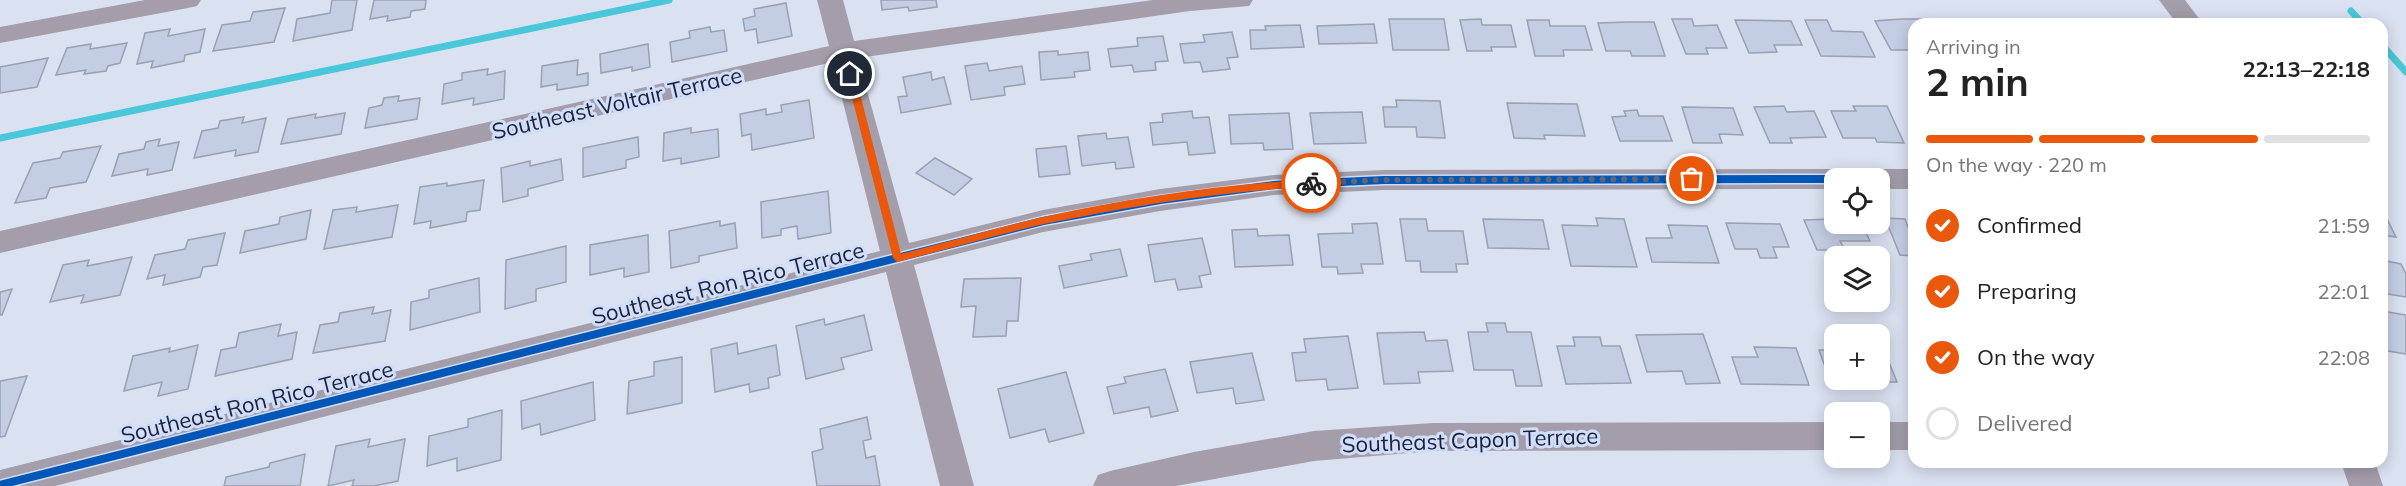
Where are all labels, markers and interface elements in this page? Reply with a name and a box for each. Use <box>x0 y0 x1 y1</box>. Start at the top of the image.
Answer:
text: Arriving in <box>1926 34 2021 59</box>
pin <box>824 48 875 99</box>
text: 22:13–22:18 <box>2242 55 2370 83</box>
icon: home <box>833 57 866 90</box>
text: 2 min <box>1926 57 2029 106</box>
street label: Southeast Voltair Terrace <box>489 61 745 145</box>
text: On the way · 220 m <box>1926 152 2107 177</box>
courier <box>1281 153 1341 213</box>
pin <box>1666 153 1717 204</box>
icon: bag <box>1675 162 1708 195</box>
icon: bike <box>1295 167 1328 200</box>
map controls <box>1824 168 1890 468</box>
button: locate <box>1824 168 1890 234</box>
icon: check <box>1926 209 1959 242</box>
text: Confirmed <box>1977 211 2082 239</box>
text: 21:59 <box>2317 213 2370 238</box>
street label: Southeast Ron Rico Terrace <box>589 236 867 330</box>
button: layers <box>1824 246 1890 312</box>
icon: check <box>1926 275 1959 308</box>
text: Preparing <box>1977 277 2077 305</box>
text: 22:01 <box>2317 279 2370 304</box>
button: + <box>1824 324 1890 390</box>
icon: check <box>1926 341 1959 374</box>
text: On the way <box>1977 343 2095 371</box>
text: 22:08 <box>2317 345 2370 370</box>
street label: Southeast Ron Rico Terrace <box>118 355 396 449</box>
button: − <box>1824 402 1890 468</box>
text: Delivered <box>1977 409 2072 437</box>
street label: Southeast Capon Terrace <box>1341 422 1599 458</box>

